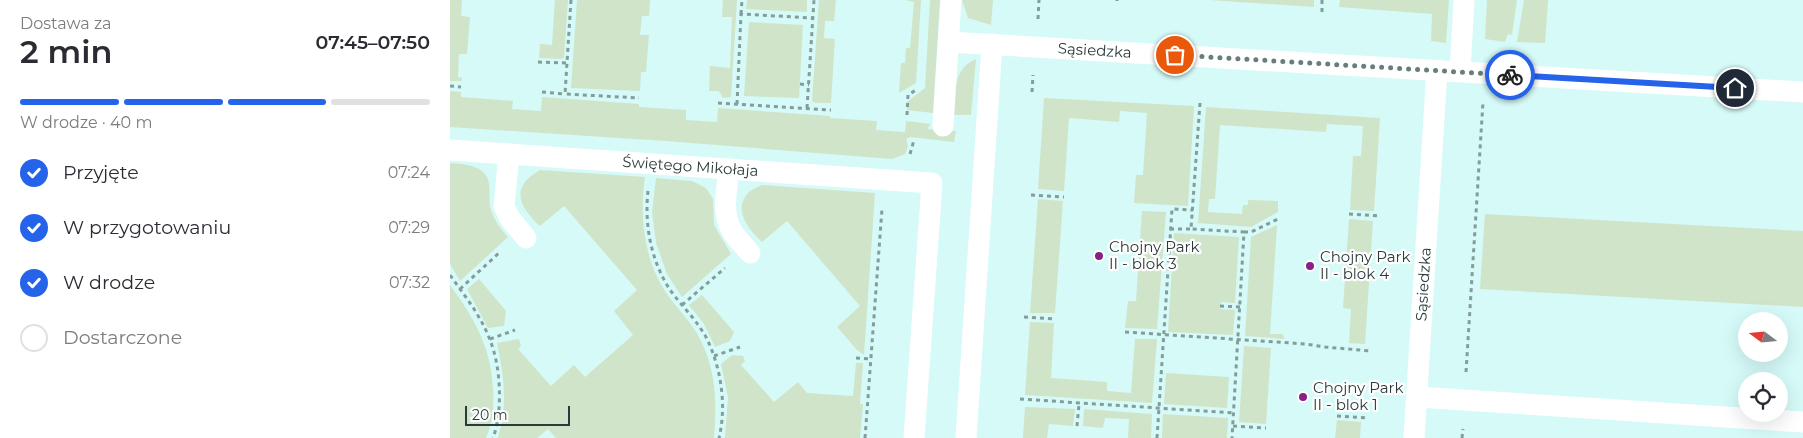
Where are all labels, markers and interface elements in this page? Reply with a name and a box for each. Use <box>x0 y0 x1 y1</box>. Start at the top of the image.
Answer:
text: Dostawa za <box>20 14 112 33</box>
text: 07:45–07:50 <box>316 31 430 54</box>
text: 2 min <box>20 32 112 71</box>
pin <box>1154 34 1196 76</box>
street label: Sąsiedzka <box>1057 38 1132 62</box>
icon: bag <box>1161 41 1189 69</box>
courier <box>1485 50 1535 100</box>
icon: bike <box>1496 61 1524 89</box>
pin <box>1714 67 1756 109</box>
icon: home <box>1721 74 1749 102</box>
text: W drodze · 40 m <box>20 113 152 132</box>
street label: Świętego Mikołaja <box>622 152 759 180</box>
icon: check <box>20 159 48 187</box>
text: Przyjęte <box>63 161 139 184</box>
text: 07:24 <box>388 163 430 182</box>
icon: check <box>20 214 48 242</box>
text: W przygotowaniu <box>63 216 231 239</box>
text: 07:29 <box>388 218 430 237</box>
place label: Chojny Park II - blok 3 <box>1109 237 1199 273</box>
place label: Chojny Park II - blok 4 <box>1320 247 1410 283</box>
street label: Sąsiedzka <box>1411 247 1435 322</box>
marker: Chojny Park II - blok 3 <box>1093 250 1105 262</box>
marker: Chojny Park II - blok 4 <box>1304 260 1316 272</box>
icon: check <box>20 269 48 297</box>
text: W drodze <box>63 271 155 294</box>
text: 07:32 <box>389 273 430 292</box>
north arrow <box>1738 312 1788 362</box>
map controls <box>1738 312 1788 422</box>
text: Dostarczone <box>63 326 182 349</box>
button: locate <box>1738 372 1788 422</box>
place label: Chojny Park II - blok 1 <box>1313 378 1403 414</box>
marker: Chojny Park II - blok 1 <box>1297 391 1309 403</box>
scale bar <box>465 403 570 426</box>
text: 20 m <box>472 406 508 424</box>

